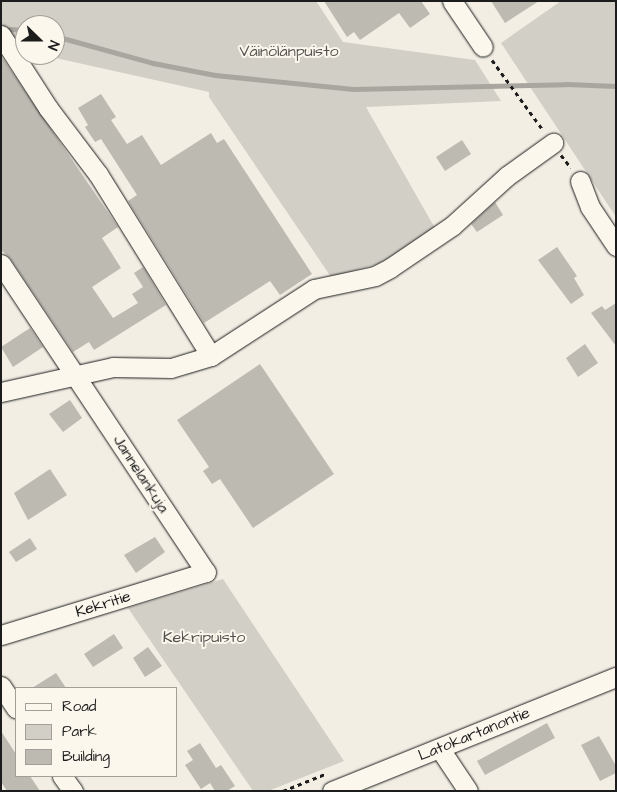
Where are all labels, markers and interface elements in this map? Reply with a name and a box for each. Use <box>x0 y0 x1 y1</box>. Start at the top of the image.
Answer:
north arrow <box>15 15 65 65</box>
text: N <box>42 37 64 53</box>
park label: Väinölänpuisto <box>239 41 339 61</box>
street label: Jannelankuja <box>109 432 173 516</box>
street label: Kekritie <box>73 586 133 622</box>
park label: Kekripuisto <box>163 627 245 647</box>
legend <box>15 687 178 777</box>
text: Road <box>62 696 96 717</box>
street label: Latokartanontie <box>415 703 533 765</box>
text: Park <box>62 721 97 742</box>
text: Building <box>62 746 110 767</box>

